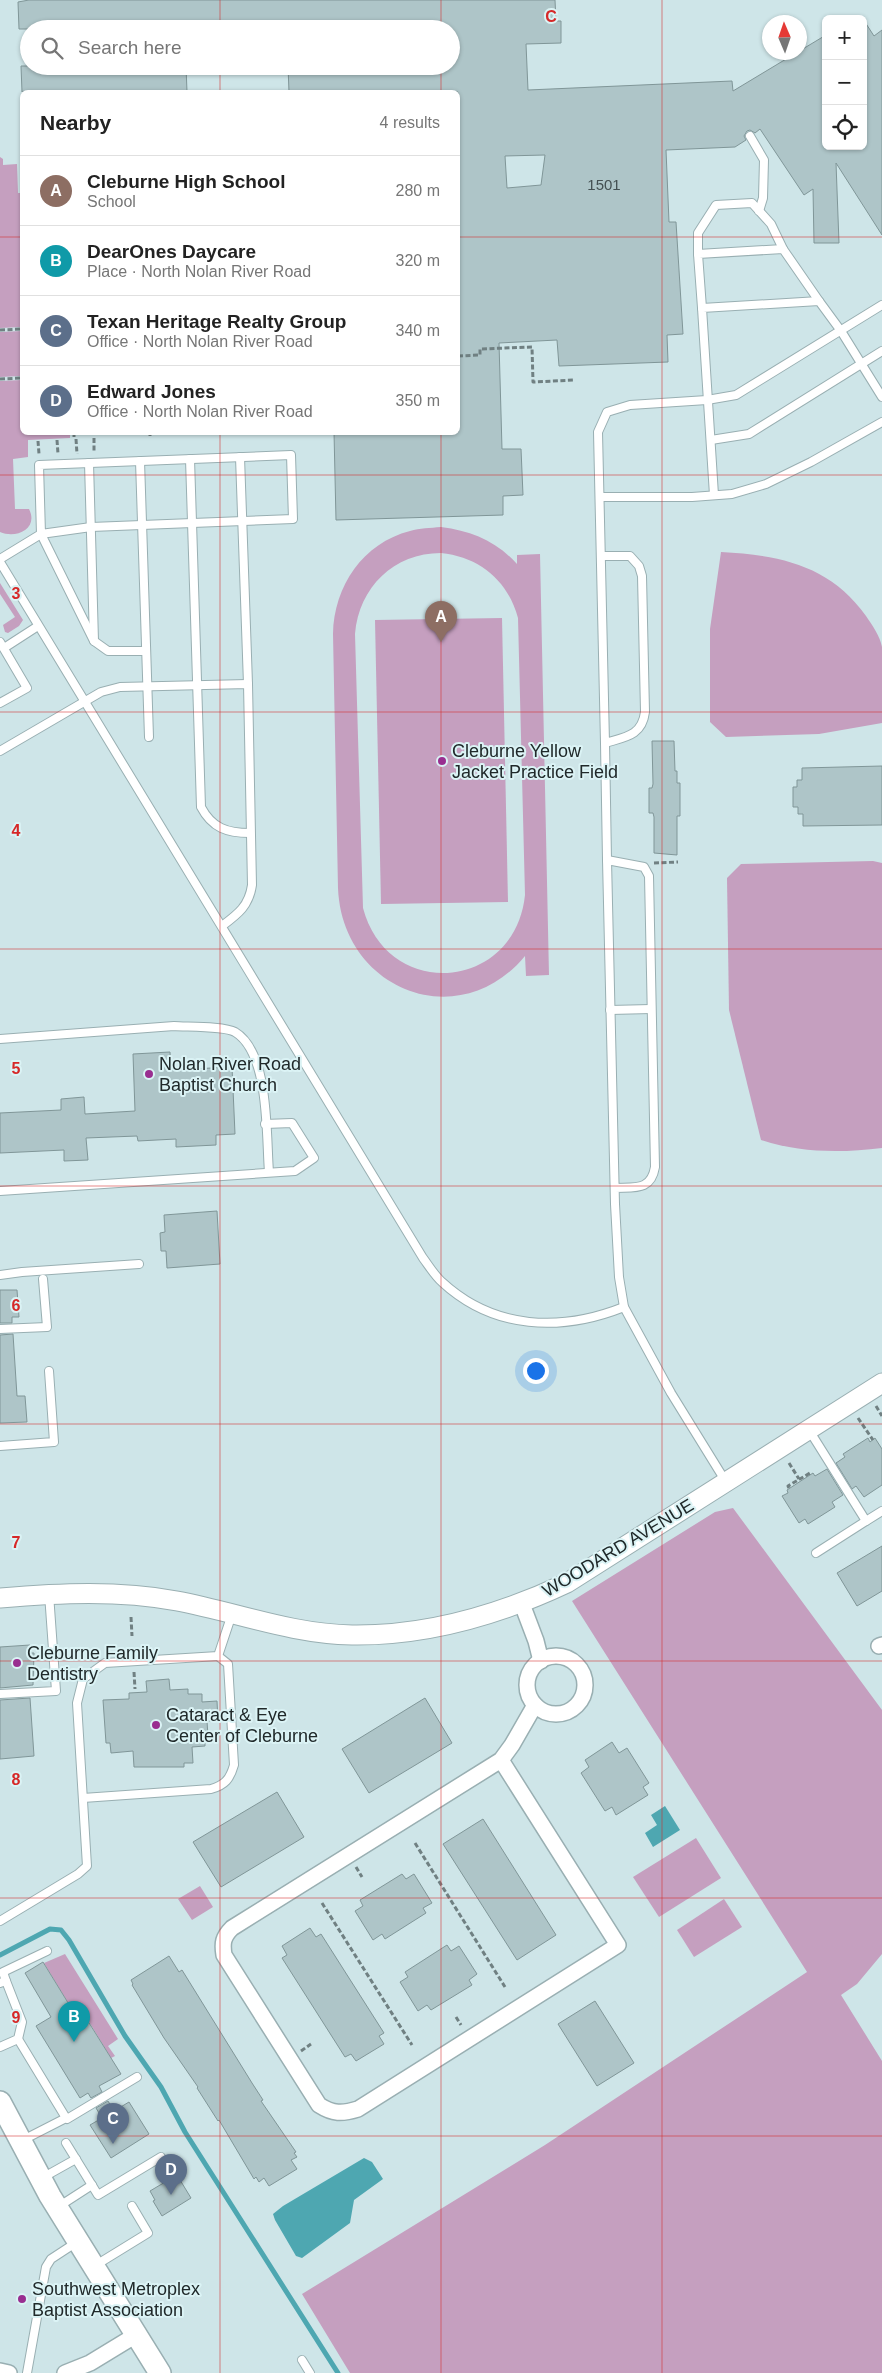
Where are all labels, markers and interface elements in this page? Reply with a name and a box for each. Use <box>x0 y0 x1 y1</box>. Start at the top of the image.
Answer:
text: C <box>545 8 557 25</box>
north arrow <box>762 15 807 60</box>
map controls <box>822 15 867 150</box>
button: + <box>822 15 867 60</box>
search box <box>20 20 460 75</box>
icon: search <box>38 34 66 62</box>
text: Search here <box>78 37 182 58</box>
button: − <box>822 60 867 105</box>
button: locate <box>822 105 867 150</box>
text: Nearby <box>40 111 111 134</box>
text: 4 results <box>380 114 440 131</box>
text: Cleburne High School <box>87 171 285 192</box>
house number: 1501 <box>587 176 621 193</box>
text: A <box>50 182 62 199</box>
text: 280 m <box>396 182 440 199</box>
text: School <box>87 193 136 210</box>
text: DearOnes Daycare <box>87 241 256 262</box>
text: B <box>50 252 62 269</box>
text: 320 m <box>396 252 440 269</box>
text: Place · North Nolan River Road <box>87 263 311 280</box>
text: Texan Heritage Realty Group <box>87 311 346 332</box>
text: C <box>50 322 62 339</box>
text: 340 m <box>396 322 440 339</box>
text: Office · North Nolan River Road <box>87 333 313 350</box>
text: Edward Jones <box>87 381 216 402</box>
text: D <box>50 392 62 409</box>
text: 350 m <box>396 392 440 409</box>
text: Office · North Nolan River Road <box>87 403 313 420</box>
text: 3 <box>12 585 21 602</box>
pin: A <box>425 601 457 642</box>
place label: Cleburne Yellow Jacket Practice Field <box>452 741 618 782</box>
marker: Cleburne Yellow Jacket Practice Field <box>436 755 448 767</box>
text: 4 <box>12 822 21 839</box>
place label: Nolan River Road Baptist Church <box>159 1054 301 1095</box>
text: 5 <box>12 1060 21 1077</box>
marker: Nolan River Road Baptist Church <box>143 1068 155 1080</box>
text: 6 <box>12 1297 21 1314</box>
your location <box>523 1358 549 1384</box>
street label: WOODARD AVENUE <box>539 1495 697 1601</box>
text: 7 <box>12 1534 21 1551</box>
place label: Cleburne Family Dentistry <box>27 1643 158 1684</box>
marker: Cleburne Family Dentistry <box>11 1657 23 1669</box>
place label: Cataract & Eye Center of Cleburne <box>166 1705 318 1746</box>
marker: Cataract & Eye Center of Cleburne <box>150 1719 162 1731</box>
text: 8 <box>12 1771 21 1788</box>
pin: B <box>58 2001 90 2042</box>
text: 9 <box>12 2009 21 2026</box>
pin: C <box>97 2103 129 2144</box>
pin: D <box>155 2154 187 2195</box>
place label: Southwest Metroplex Baptist Association <box>32 2279 200 2320</box>
marker: Southwest Metroplex Baptist Association <box>16 2293 28 2305</box>

